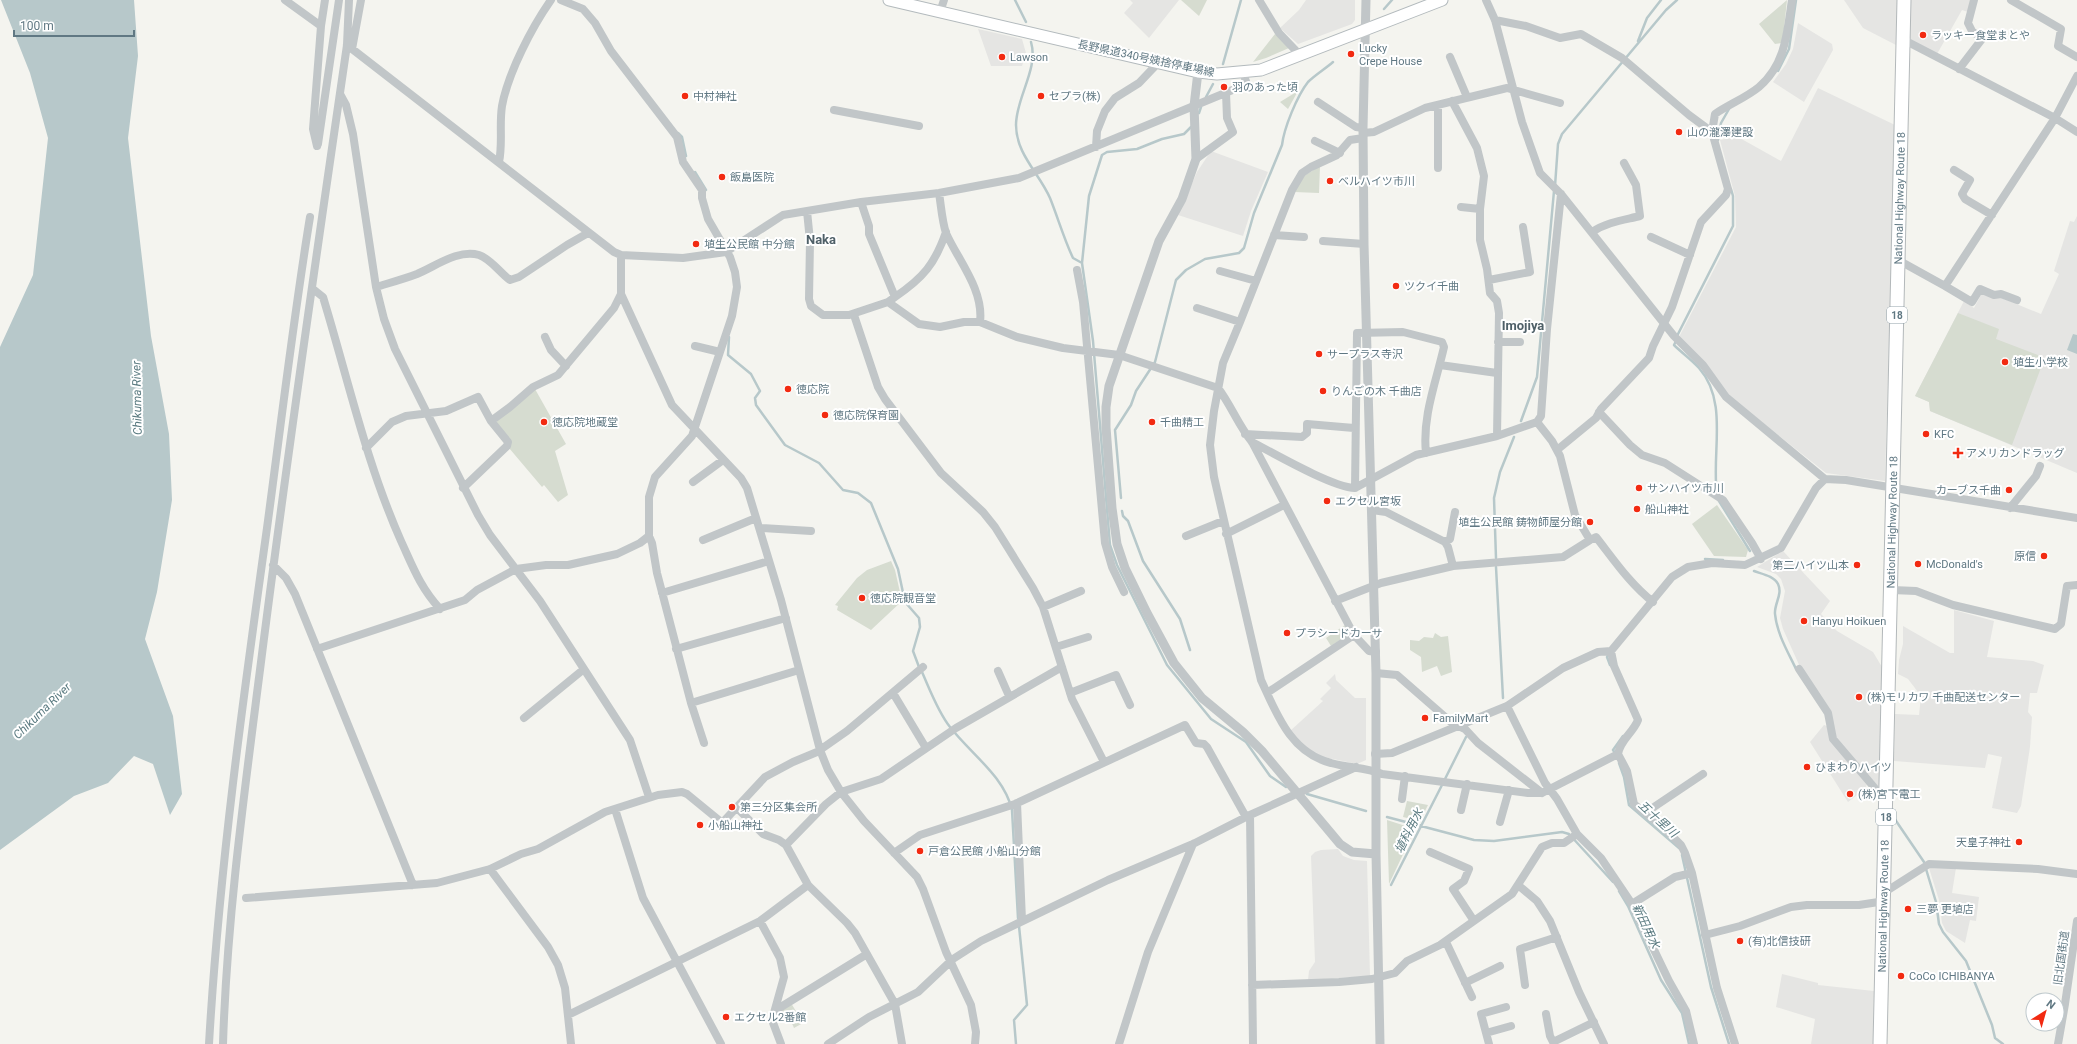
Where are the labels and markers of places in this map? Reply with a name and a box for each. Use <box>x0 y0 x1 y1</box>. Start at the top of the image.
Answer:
place label: ラッキー食堂まとや <box>1931 29 2030 42</box>
marker: ラッキー食堂まとや <box>1918 30 1928 40</box>
place label: Lucky Crepe House <box>1359 42 1422 68</box>
marker: Lucky Crepe House <box>1346 49 1356 59</box>
place label: Lawson <box>1010 51 1048 64</box>
marker: Lawson <box>997 52 1007 62</box>
place label: 羽のあった頃 <box>1232 81 1298 94</box>
marker: 羽のあった頃 <box>1219 82 1229 92</box>
place label: 中村神社 <box>693 90 737 103</box>
place label: セプラ(株) <box>1049 90 1101 103</box>
marker: 中村神社 <box>680 91 690 101</box>
marker: セプラ(株) <box>1036 91 1046 101</box>
place label: 山の瀧澤建設 <box>1687 126 1753 139</box>
marker: 山の瀧澤建設 <box>1674 127 1684 137</box>
place label: 飯島医院 <box>730 171 774 184</box>
marker: 飯島医院 <box>717 172 727 182</box>
place label: ベルハイツ市川 <box>1338 175 1415 188</box>
marker: ベルハイツ市川 <box>1325 176 1335 186</box>
place label: 埴生公民館 中分館 <box>704 238 795 251</box>
marker: 埴生公民館 中分館 <box>691 239 701 249</box>
place label: ツクイ千曲 <box>1404 280 1459 293</box>
marker: ツクイ千曲 <box>1391 281 1401 291</box>
place label: サープラス寺沢 <box>1327 348 1403 361</box>
marker: サープラス寺沢 <box>1314 349 1324 359</box>
place label: 埴生小学校 <box>2013 356 2068 369</box>
marker: 埴生小学校 <box>2000 357 2010 367</box>
place label: 徳応院 <box>796 383 829 396</box>
marker: 徳応院 <box>783 384 793 394</box>
place label: りんごの木 千曲店 <box>1331 385 1422 398</box>
marker: りんごの木 千曲店 <box>1318 386 1328 396</box>
place label: 徳応院保育園 <box>833 409 899 422</box>
marker: 徳応院保育園 <box>820 410 830 420</box>
place label: 徳応院地蔵堂 <box>552 416 618 429</box>
place label: 千曲精工 <box>1160 416 1204 429</box>
marker: 徳応院地蔵堂 <box>539 417 549 427</box>
marker: 千曲精工 <box>1147 417 1157 427</box>
place label: KFC <box>1934 428 1954 441</box>
marker: KFC <box>1921 429 1931 439</box>
place label: アメリカンドラッグ <box>1966 447 2064 460</box>
marker: アメリカンドラッグ <box>1953 448 1963 458</box>
place label: サンハイツ市川 <box>1647 482 1724 495</box>
marker: サンハイツ市川 <box>1634 483 1644 493</box>
place label: カーブス千曲 <box>1936 484 2001 497</box>
marker: カーブス千曲 <box>2004 485 2014 495</box>
place label: エクセル宮坂 <box>1335 495 1401 508</box>
marker: エクセル宮坂 <box>1322 496 1332 506</box>
place label: 船山神社 <box>1645 503 1689 516</box>
marker: 船山神社 <box>1632 504 1642 514</box>
place label: 埴生公民館 鋳物師屋分館 <box>1458 516 1582 529</box>
marker: 埴生公民館 鋳物師屋分館 <box>1585 517 1595 527</box>
place label: 原信 <box>2014 550 2036 563</box>
marker: 原信 <box>2039 551 2049 561</box>
place label: McDonald's <box>1926 558 1983 571</box>
place label: 第二ハイツ山本 <box>1772 559 1849 572</box>
marker: McDonald's <box>1913 559 1923 569</box>
marker: 第二ハイツ山本 <box>1852 560 1862 570</box>
place label: 徳応院観音堂 <box>870 592 936 605</box>
marker: 徳応院観音堂 <box>857 593 867 603</box>
place label: Hanyu Hoikuen <box>1812 615 1886 628</box>
marker: Hanyu Hoikuen <box>1799 616 1809 626</box>
place label: プラシードカーサ <box>1295 627 1383 640</box>
marker: プラシードカーサ <box>1282 628 1292 638</box>
place label: (株)モリカワ 千曲配送センター <box>1867 691 2020 704</box>
marker: (株)モリカワ 千曲配送センター <box>1854 692 1864 702</box>
place label: FamilyMart <box>1433 712 1489 725</box>
marker: FamilyMart <box>1420 713 1430 723</box>
place label: ひまわりハイツ <box>1815 761 1892 774</box>
marker: ひまわりハイツ <box>1802 762 1812 772</box>
place label: (株)宮下電工 <box>1858 788 1921 801</box>
marker: (株)宮下電工 <box>1845 789 1855 799</box>
place label: 第三分区集会所 <box>740 801 818 814</box>
marker: 第三分区集会所 <box>727 802 737 812</box>
place label: 小船山神社 <box>708 819 763 832</box>
marker: 小船山神社 <box>695 820 705 830</box>
place label: 天皇子神社 <box>1956 836 2011 849</box>
marker: 天皇子神社 <box>2014 837 2024 847</box>
place label: 戸倉公民館 小船山分館 <box>928 845 1041 858</box>
marker: 戸倉公民館 小船山分館 <box>915 846 925 856</box>
place label: 三夢 更埴店 <box>1916 903 1974 916</box>
marker: 三夢 更埴店 <box>1903 904 1913 914</box>
place label: (有)北信技研 <box>1748 935 1811 948</box>
marker: (有)北信技研 <box>1735 936 1745 946</box>
place label: CoCo ICHIBANYA <box>1909 970 1995 983</box>
marker: CoCo ICHIBANYA <box>1896 971 1906 981</box>
place label: エクセル2番館 <box>734 1011 806 1024</box>
marker: エクセル2番館 <box>721 1012 731 1022</box>

